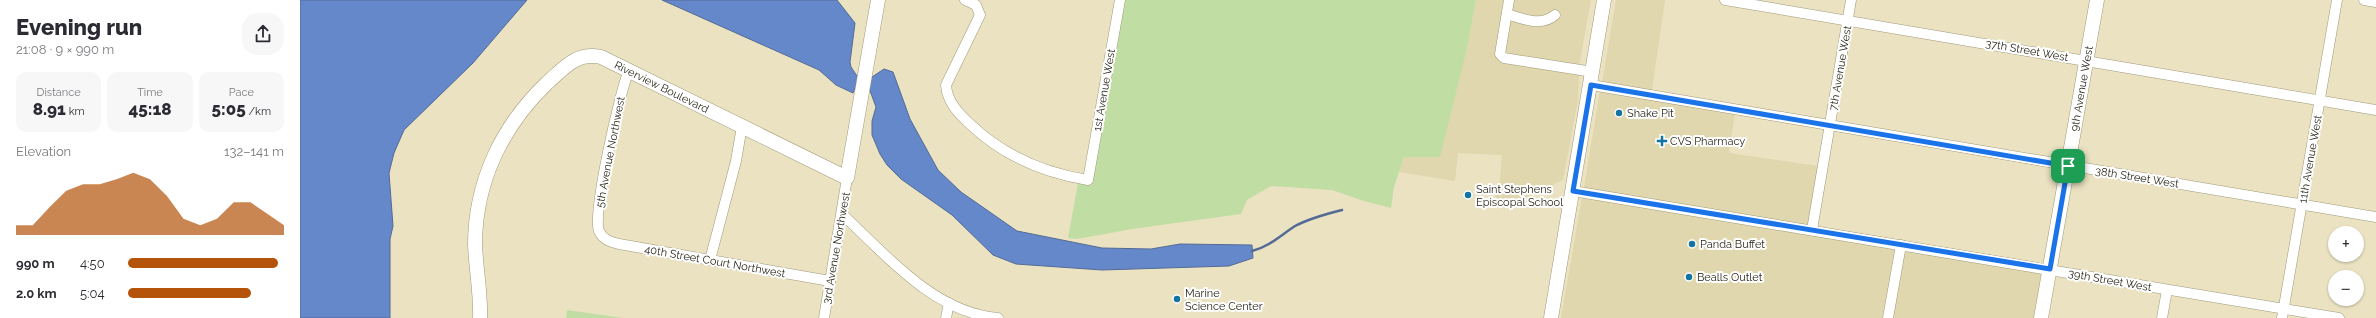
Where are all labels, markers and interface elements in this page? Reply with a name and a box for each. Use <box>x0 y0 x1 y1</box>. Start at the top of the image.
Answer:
button: share <box>242 13 284 55</box>
text: Evening run <box>16 14 142 40</box>
street label: 7th Avenue West <box>1827 24 1854 111</box>
street label: 37th Street West <box>1985 37 2070 64</box>
text: 21:08 · 9 × 990 m <box>16 42 114 57</box>
street label: 9th Avenue West <box>2068 45 2096 132</box>
street label: 1st Avenue West <box>1091 48 1118 132</box>
street label: Riverview Boulevard <box>612 59 711 116</box>
text: Distance <box>37 86 81 99</box>
text: Time <box>137 86 163 99</box>
text: Pace <box>229 86 254 99</box>
street label: 5th Avenue Northwest <box>593 95 628 209</box>
text: 8.91 <box>33 99 66 119</box>
text: 45:18 <box>128 99 172 119</box>
text: 5:05 <box>212 99 246 119</box>
text: km <box>66 105 85 118</box>
text: /km <box>246 105 271 118</box>
place label: Shake Pit <box>1627 107 1674 120</box>
marker: Shake Pit <box>1614 108 1624 118</box>
street label: 11th Avenue West <box>2296 114 2325 204</box>
place label: CVS Pharmacy <box>1670 135 1745 148</box>
marker: CVS Pharmacy <box>1657 136 1667 146</box>
text: Elevation <box>16 144 71 159</box>
text: 132–141 m <box>224 144 284 159</box>
pin <box>2051 149 2085 183</box>
icon: arrive <box>2057 155 2079 177</box>
street label: 38th Street West <box>2094 164 2180 191</box>
place label: Saint Stephens Episcopal School <box>1476 183 1563 209</box>
marker: Saint Stephens Episcopal School <box>1463 190 1473 200</box>
street label: 3rd Avenue Northwest <box>820 191 853 305</box>
map controls <box>2328 226 2364 306</box>
button: + <box>2328 226 2364 262</box>
place label: Panda Buffet <box>1700 238 1765 251</box>
marker: Panda Buffet <box>1687 239 1697 249</box>
street label: 40th Street Court Northwest <box>643 243 787 280</box>
text: 990 m <box>16 256 55 271</box>
text: 4:50 <box>80 256 105 271</box>
street label: 39th Street West <box>2067 267 2153 294</box>
button: − <box>2328 270 2364 306</box>
place label: Bealls Outlet <box>1697 271 1763 284</box>
marker: Bealls Outlet <box>1684 272 1694 282</box>
text: 2.0 km <box>16 286 57 301</box>
text: 5:04 <box>80 286 105 301</box>
place label: Marine Science Center <box>1185 287 1263 313</box>
marker: Marine Science Center <box>1172 294 1182 304</box>

